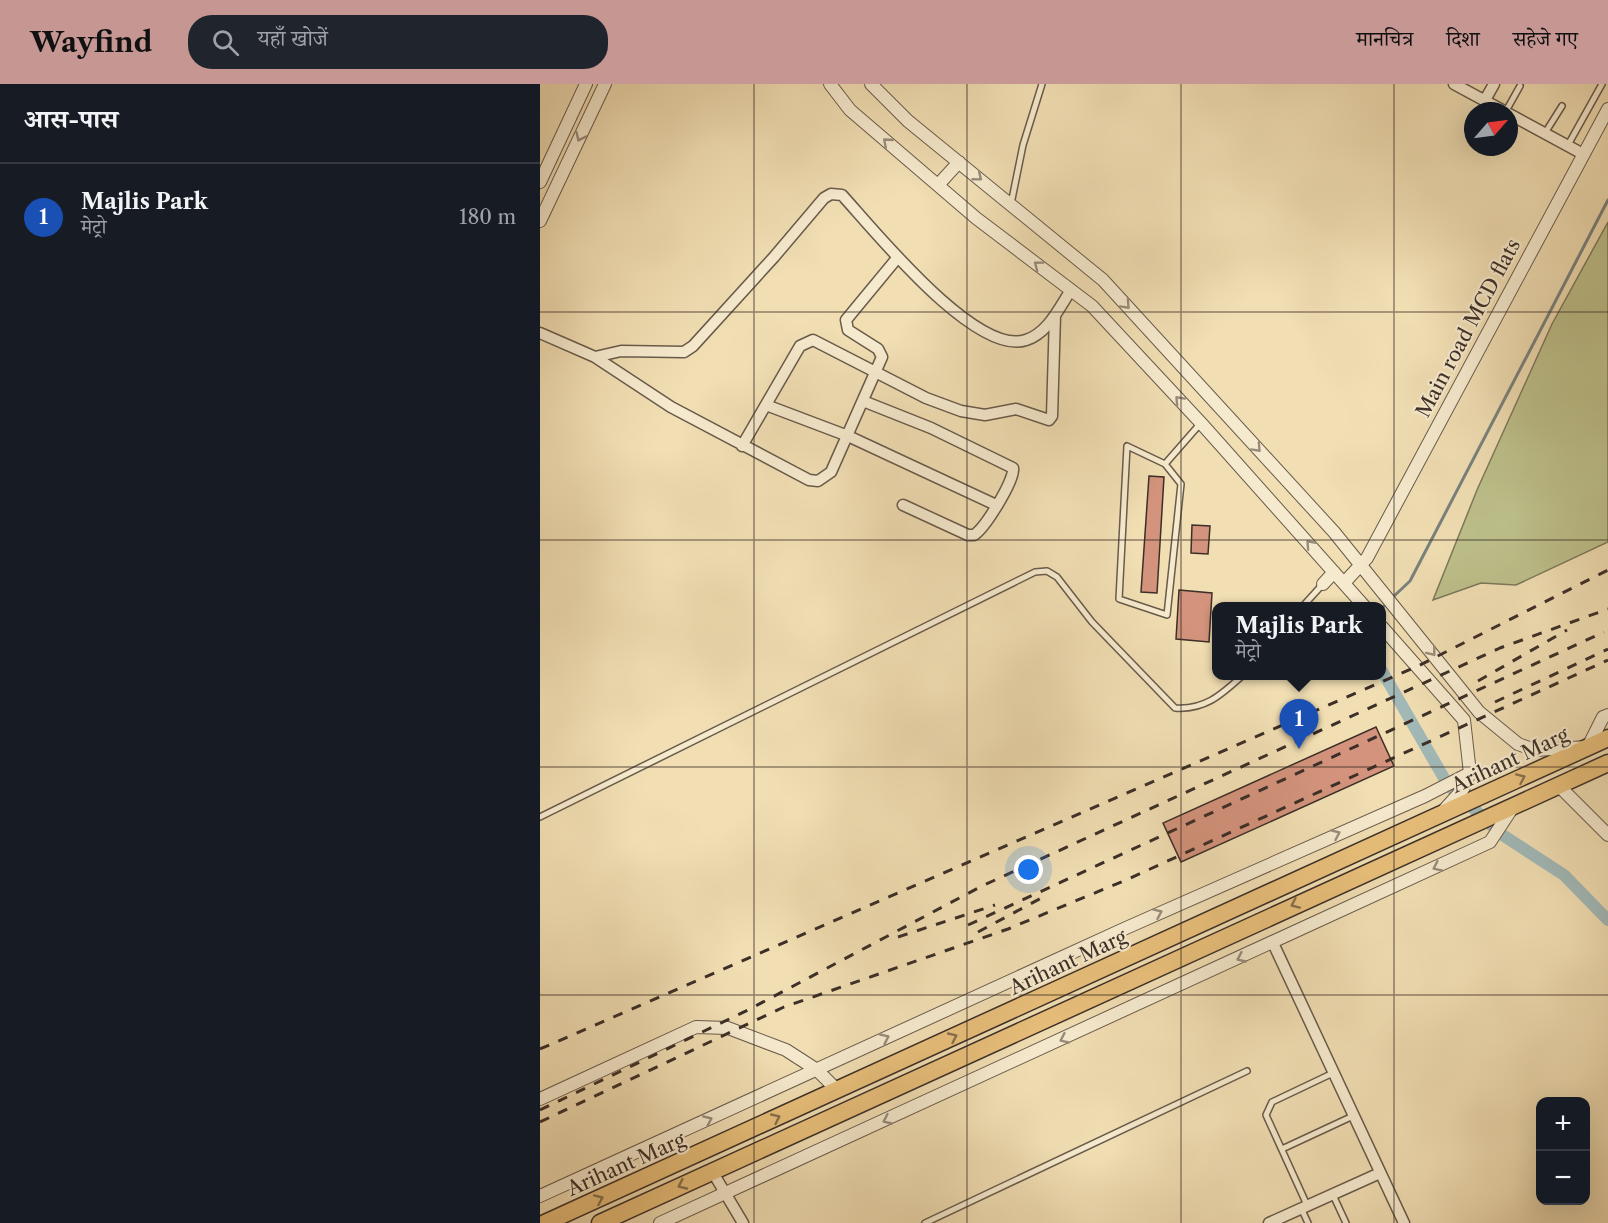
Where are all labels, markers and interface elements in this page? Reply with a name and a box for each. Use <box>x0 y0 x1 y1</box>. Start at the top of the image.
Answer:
search box <box>188 15 608 69</box>
text: Wayfind <box>30 25 152 59</box>
text: यहाँ खोजें <box>257 25 328 52</box>
icon: search <box>209 26 242 59</box>
text: मानचित्र <box>1356 26 1413 51</box>
text: दिशा <box>1446 26 1480 51</box>
text: सहेजे गए <box>1513 26 1578 51</box>
north arrow <box>1464 102 1518 156</box>
text: आस-पास <box>24 103 118 135</box>
one-way arrow <box>575 130 587 141</box>
one-way arrow <box>884 138 894 149</box>
one-way arrow <box>971 170 982 181</box>
text: Majlis Park <box>81 188 208 215</box>
text: 1 <box>39 205 48 229</box>
text: 180 m <box>459 205 516 229</box>
text: मेट्रो <box>81 215 106 239</box>
street label: Main road MCD flats <box>1411 235 1525 421</box>
one-way arrow <box>1034 262 1045 273</box>
one-way arrow <box>1118 297 1129 308</box>
one-way arrow <box>1175 396 1186 406</box>
one-way arrow <box>1250 442 1261 452</box>
one-way arrow <box>1306 541 1317 551</box>
popup <box>1212 602 1386 680</box>
text: Majlis Park <box>1235 612 1363 639</box>
text: मेट्रो <box>1235 639 1261 663</box>
one-way arrow <box>1424 645 1435 656</box>
pin: 1 <box>1280 700 1318 749</box>
street label: Arihant Marg <box>1447 722 1573 798</box>
one-way arrow <box>1514 774 1525 786</box>
one-way arrow <box>1330 829 1341 841</box>
your location <box>1014 855 1043 884</box>
one-way arrow <box>1433 860 1444 872</box>
one-way arrow <box>1290 897 1301 909</box>
one-way arrow <box>1152 909 1163 921</box>
street label: Arihant Marg <box>1005 924 1131 1000</box>
one-way arrow <box>1237 950 1248 962</box>
one-way arrow <box>947 1032 958 1044</box>
one-way arrow <box>1060 1032 1071 1044</box>
one-way arrow <box>879 1034 890 1046</box>
map controls <box>1536 1097 1590 1205</box>
button: + <box>1536 1097 1590 1151</box>
one-way arrow <box>882 1113 893 1125</box>
one-way arrow <box>770 1114 781 1126</box>
one-way arrow <box>702 1115 713 1127</box>
street label: Arihant Marg <box>562 1127 689 1201</box>
button: − <box>1536 1151 1590 1205</box>
one-way arrow <box>678 1178 689 1190</box>
one-way arrow <box>592 1195 603 1207</box>

